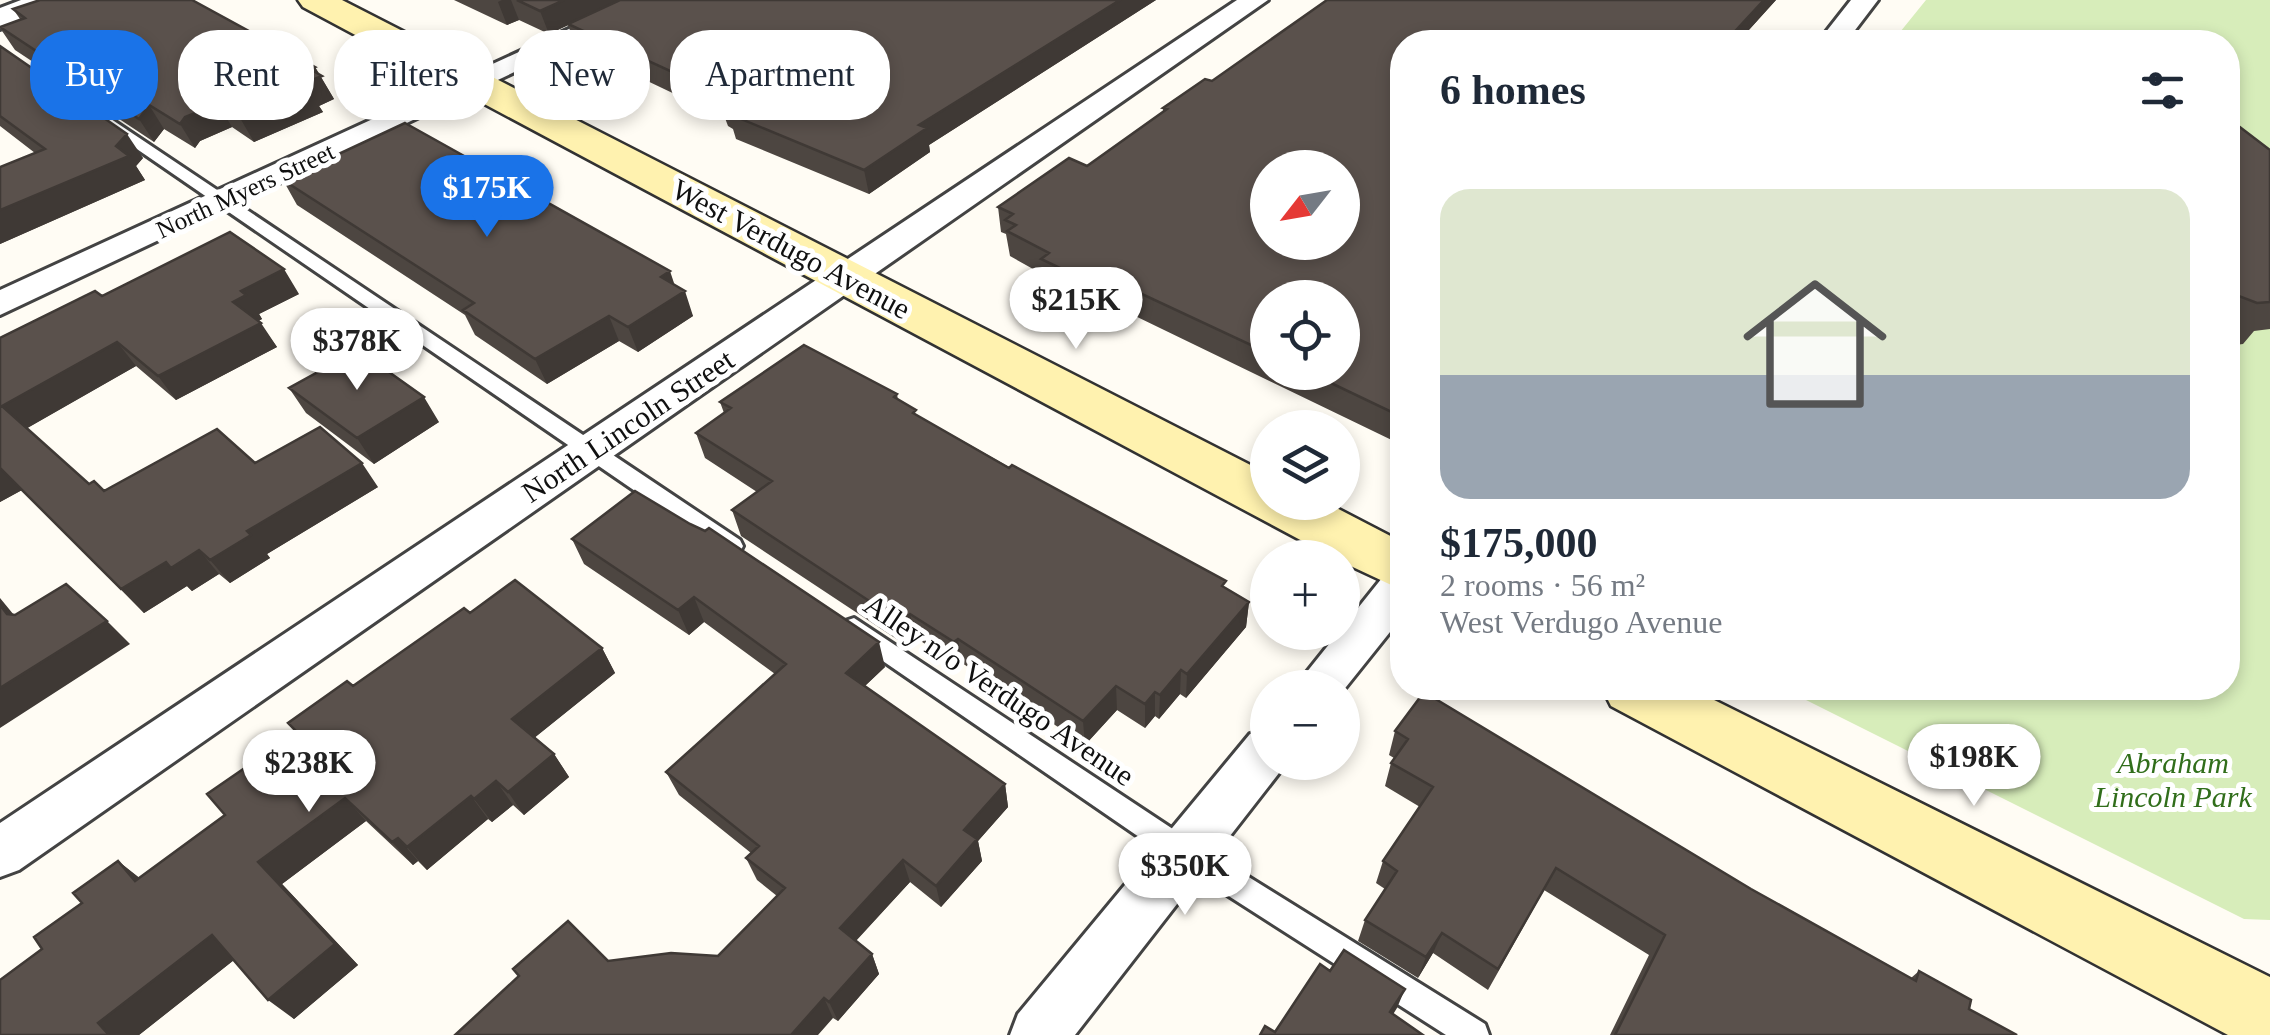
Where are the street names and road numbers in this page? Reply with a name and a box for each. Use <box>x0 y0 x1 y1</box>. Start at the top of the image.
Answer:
street label: North Myers Street <box>152 137 338 243</box>
street label: West Verdugo Avenue <box>667 172 916 325</box>
street label: North Lincoln Street <box>516 342 740 509</box>
street label: Alley n/o Verdugo Avenue <box>858 587 1140 792</box>

